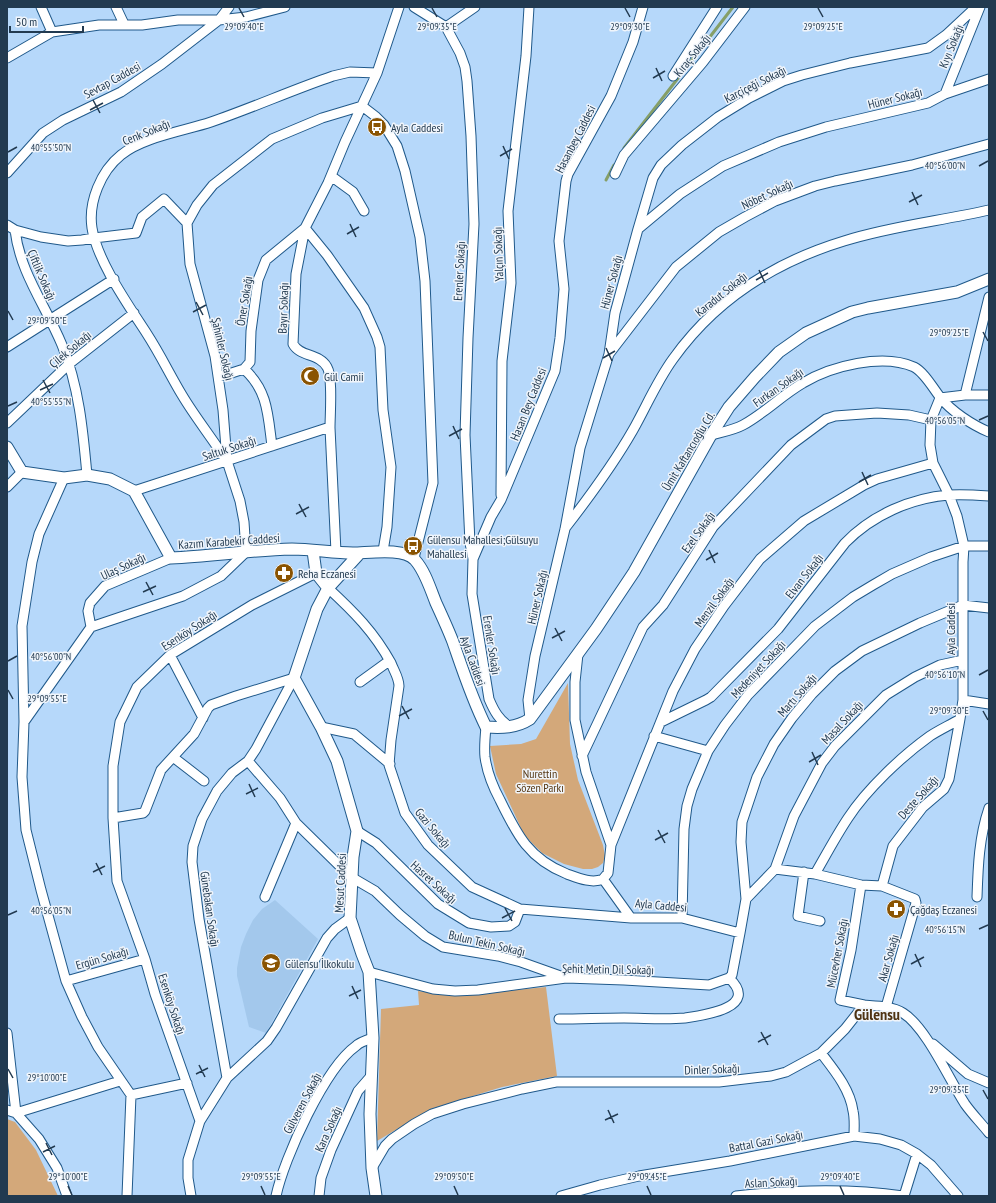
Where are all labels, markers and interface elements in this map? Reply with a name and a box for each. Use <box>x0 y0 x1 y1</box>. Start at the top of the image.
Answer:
scale bar <box>10 8 83 34</box>
text: 50 m <box>16 14 37 29</box>
text: 29°09'40"E <box>224 20 264 33</box>
text: 29°09'35"E <box>417 20 457 33</box>
text: 29°09'30"E <box>610 20 650 33</box>
text: 29°09'25"E <box>803 20 843 33</box>
street label: Kıyı Sokağı <box>935 22 967 70</box>
street label: Kıraç Sokağı <box>670 31 714 79</box>
street label: Sevtap Caddesi <box>81 58 143 102</box>
street label: Karçiçeği Sokağı <box>722 62 788 106</box>
street label: Hüner Sokağı <box>866 84 924 112</box>
street label: Hasanbey Caddesi <box>551 103 599 175</box>
street label: Cenk Sokağı <box>120 116 172 148</box>
bus stop icon: Ayla Caddesi <box>366 116 388 138</box>
place label: Ayla Caddesi <box>391 120 443 135</box>
text: 40°55'50"N <box>31 141 71 154</box>
text: 40°56'00"N <box>925 159 965 172</box>
street label: Nöbet Sokağı <box>739 176 795 212</box>
street label: Yalçın Sokağı <box>490 226 506 282</box>
street label: Erenler Sokağı <box>450 241 468 301</box>
street label: Çiftlik Sokağı <box>25 247 59 303</box>
street label: Hüner Sokağı <box>597 253 625 311</box>
street label: Karadut Sokağı <box>692 269 750 319</box>
street label: Öner Sokağı <box>233 275 255 327</box>
street label: Bayır Sokağı <box>275 282 291 334</box>
text: 29°09'50"E <box>27 314 67 327</box>
street label: Şahinler Sokağı <box>208 316 238 382</box>
text: 29°09'25"E <box>929 326 969 339</box>
street label: Çilek Sokağı <box>46 327 94 371</box>
street label: Furkan Sokağı <box>750 364 806 410</box>
mosque icon: Gül Camii <box>299 365 321 387</box>
street label: Hasan Bey Caddesi <box>507 365 549 443</box>
place label: Gül Camii <box>324 369 364 384</box>
text: 40°55'55"N <box>31 395 71 408</box>
street label: Ümit Kaftancıoğlu Cd. <box>658 409 718 493</box>
text: 40°56'05"N <box>925 414 965 427</box>
street label: Saltuk Sokağı <box>200 432 258 464</box>
street label: Ezel Sokağı <box>678 509 718 555</box>
street label: Kazım Karabekir Caddesi <box>178 530 280 552</box>
place label: Gülensu Mahallesi;Gülsuyu Mahallesi <box>427 532 538 561</box>
bus stop icon: Gülensu Mahallesi;Gülsuyu Mahallesi <box>402 535 424 557</box>
street label: Ulaş Sokağı <box>98 549 148 583</box>
street label: Elvan Sokağı <box>782 551 826 601</box>
pharmacy icon: Reha Eczanesi <box>273 562 295 584</box>
place label: Reha Eczanesi <box>298 566 356 581</box>
street label: Hüner Sokağı <box>523 568 551 626</box>
street label: Menzil Sokağı <box>691 574 737 630</box>
street label: Ayla Caddesi <box>943 603 958 655</box>
street label: Esenköy Sokağı <box>158 606 220 654</box>
street label: Erenler Sokağı <box>480 614 504 676</box>
street label: Ayla Caddesi <box>457 634 489 688</box>
street label: Medeniyet Sokağı <box>727 637 789 701</box>
text: 40°56'00"N <box>31 650 71 663</box>
text: 40°56'10"N <box>925 668 965 681</box>
street label: Martı Sokağı <box>774 670 820 720</box>
text: 29°09'55"E <box>27 692 67 705</box>
street label: Masal Sokağı <box>818 697 866 747</box>
text: 29°09'30"E <box>929 704 969 717</box>
park label: Nurettin Sözen Parkı <box>516 766 564 795</box>
street label: Deste Sokağı <box>894 772 942 822</box>
street label: Gazi Sokağı <box>412 805 454 851</box>
street label: Mesut Caddesi <box>331 853 349 913</box>
street label: Hasret Sokağı <box>408 857 460 907</box>
street label: Günebakan Sokağı <box>197 870 223 948</box>
street label: Ayla Caddesi <box>634 895 688 915</box>
pharmacy icon: Çağdaş Eczanesi <box>885 898 907 920</box>
place label: Çağdaş Eczanesi <box>910 902 977 917</box>
text: 40°56'05"N <box>31 904 71 917</box>
street label: Mücevher Sokağı <box>823 917 851 989</box>
text: 40°56'15"N <box>925 923 965 936</box>
street label: Bulun Tekin Sokağı <box>447 927 527 959</box>
street label: Akar Sokağı <box>874 933 902 983</box>
street label: Ergün Sokağı <box>74 943 130 973</box>
school or university icon: Gülensu İlkokulu <box>260 952 282 974</box>
place label: Gülensu İlkokulu <box>285 956 354 971</box>
street label: Şehit Metin Dil Sokağı <box>562 961 654 977</box>
street label: Esenköy Sokağı <box>155 972 189 1036</box>
district label: Gülensu <box>854 1004 900 1024</box>
street label: Dinler Sokağı <box>684 1061 740 1077</box>
street label: Gülveren Sokağı <box>280 1070 324 1136</box>
text: 29°10'00"E <box>27 1071 67 1084</box>
text: 29°09'35"E <box>929 1083 969 1096</box>
street label: Kara Sokağı <box>311 1104 345 1154</box>
street label: Battal Gazi Sokağı <box>728 1126 804 1156</box>
text: 29°10'00"E <box>48 1170 88 1183</box>
text: 29°09'55"E <box>241 1170 281 1183</box>
text: 29°09'50"E <box>434 1170 474 1183</box>
text: 29°09'45"E <box>627 1170 667 1183</box>
text: 29°09'40"E <box>820 1170 860 1183</box>
street label: Aslan Sokağı <box>744 1173 798 1191</box>

